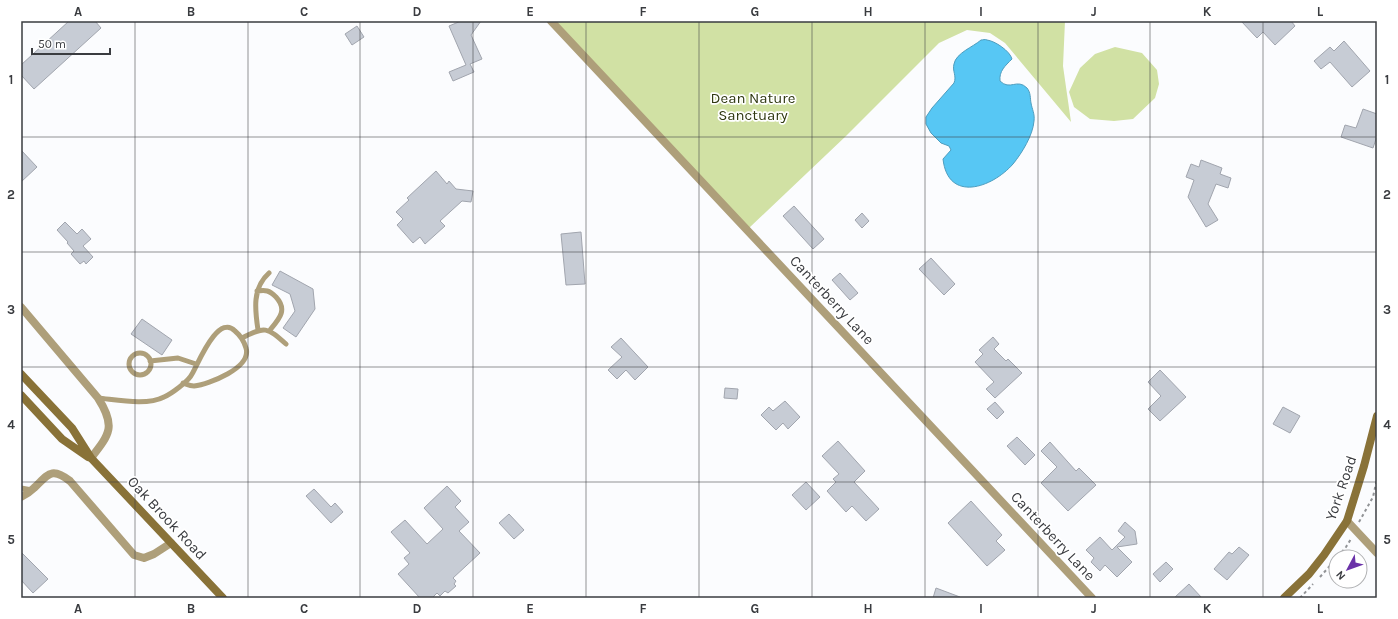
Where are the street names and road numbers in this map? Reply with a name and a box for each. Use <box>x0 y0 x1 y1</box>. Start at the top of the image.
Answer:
street label: Canterberry Lane <box>786 252 878 348</box>
street label: York Road <box>1322 453 1360 523</box>
street label: Oak Brook Road <box>124 473 210 563</box>
street label: Canterberry Lane <box>1007 488 1099 584</box>

